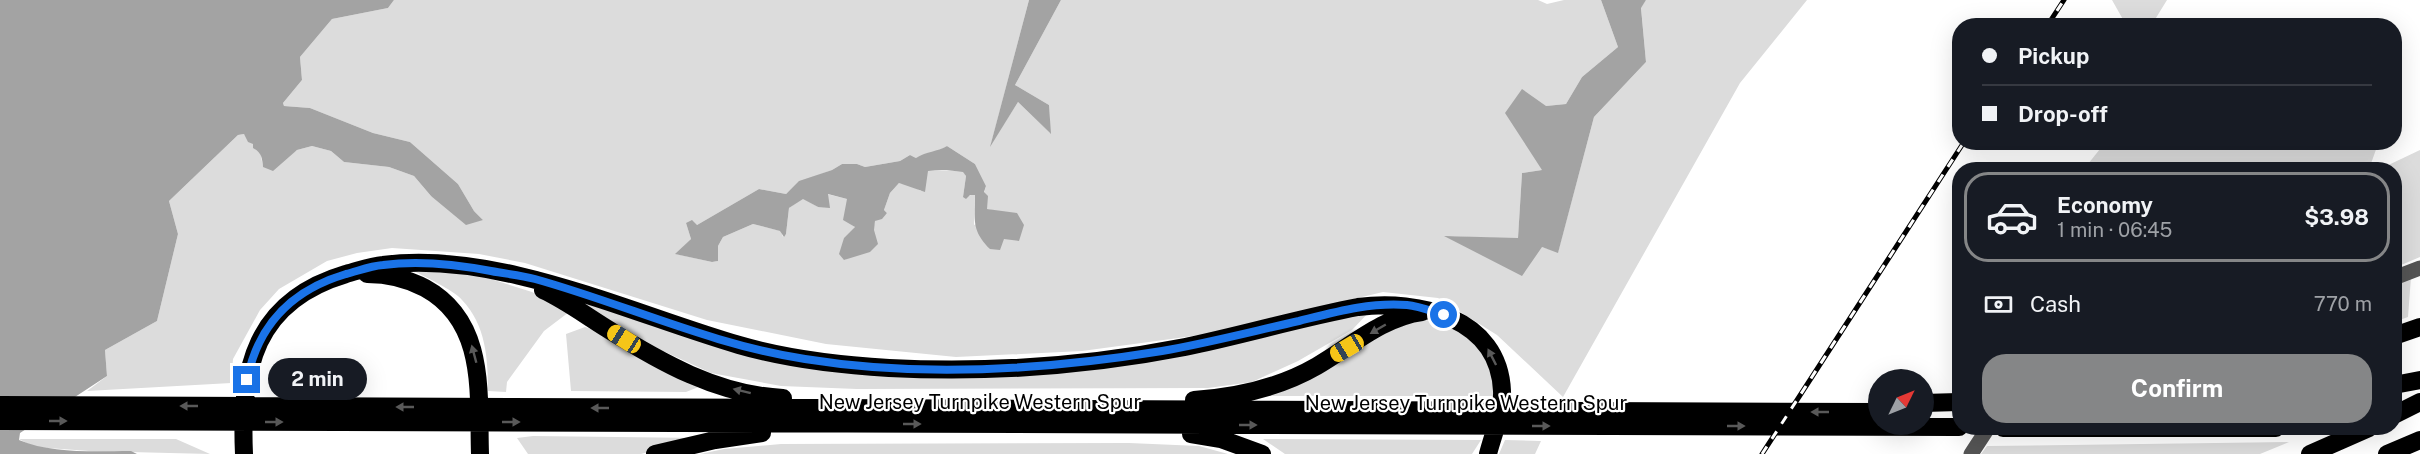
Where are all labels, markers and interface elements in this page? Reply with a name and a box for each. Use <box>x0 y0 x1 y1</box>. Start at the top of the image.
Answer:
text: Pickup <box>2018 43 2089 69</box>
text: Drop-off <box>2018 101 2108 127</box>
icon: car <box>1985 190 2039 244</box>
text: Economy <box>2057 192 2153 218</box>
text: $3.98 <box>2304 204 2369 230</box>
text: 1 min · 06:45 <box>2057 218 2172 242</box>
icon: cash <box>1982 288 2015 321</box>
text: Cash <box>2030 291 2081 317</box>
text: 770 m <box>2314 292 2372 316</box>
route start <box>1430 301 1457 328</box>
car <box>604 322 644 356</box>
one-way arrow <box>1370 323 1386 334</box>
car <box>1327 331 1367 365</box>
one-way arrow <box>469 345 478 363</box>
one-way arrow <box>1487 348 1497 365</box>
button: Confirm <box>1982 354 2372 423</box>
callout: 2 min <box>268 359 367 401</box>
route end <box>233 366 260 393</box>
text: 2 min <box>291 367 344 391</box>
north arrow <box>1868 369 1934 435</box>
map controls <box>1868 369 1934 435</box>
one-way arrow <box>733 386 751 396</box>
street label: New Jersey Turnpike Western Spur <box>819 390 1141 414</box>
street label: New Jersey Turnpike Western Spur <box>1305 391 1627 415</box>
one-way arrow <box>180 401 199 411</box>
one-way arrow <box>396 402 415 412</box>
one-way arrow <box>591 403 610 413</box>
one-way arrow <box>1810 407 1829 417</box>
one-way arrow <box>49 416 68 426</box>
one-way arrow <box>265 417 284 427</box>
one-way arrow <box>502 418 521 427</box>
one-way arrow <box>903 419 922 429</box>
one-way arrow <box>1239 420 1258 430</box>
one-way arrow <box>1531 421 1550 431</box>
one-way arrow <box>1726 421 1745 431</box>

